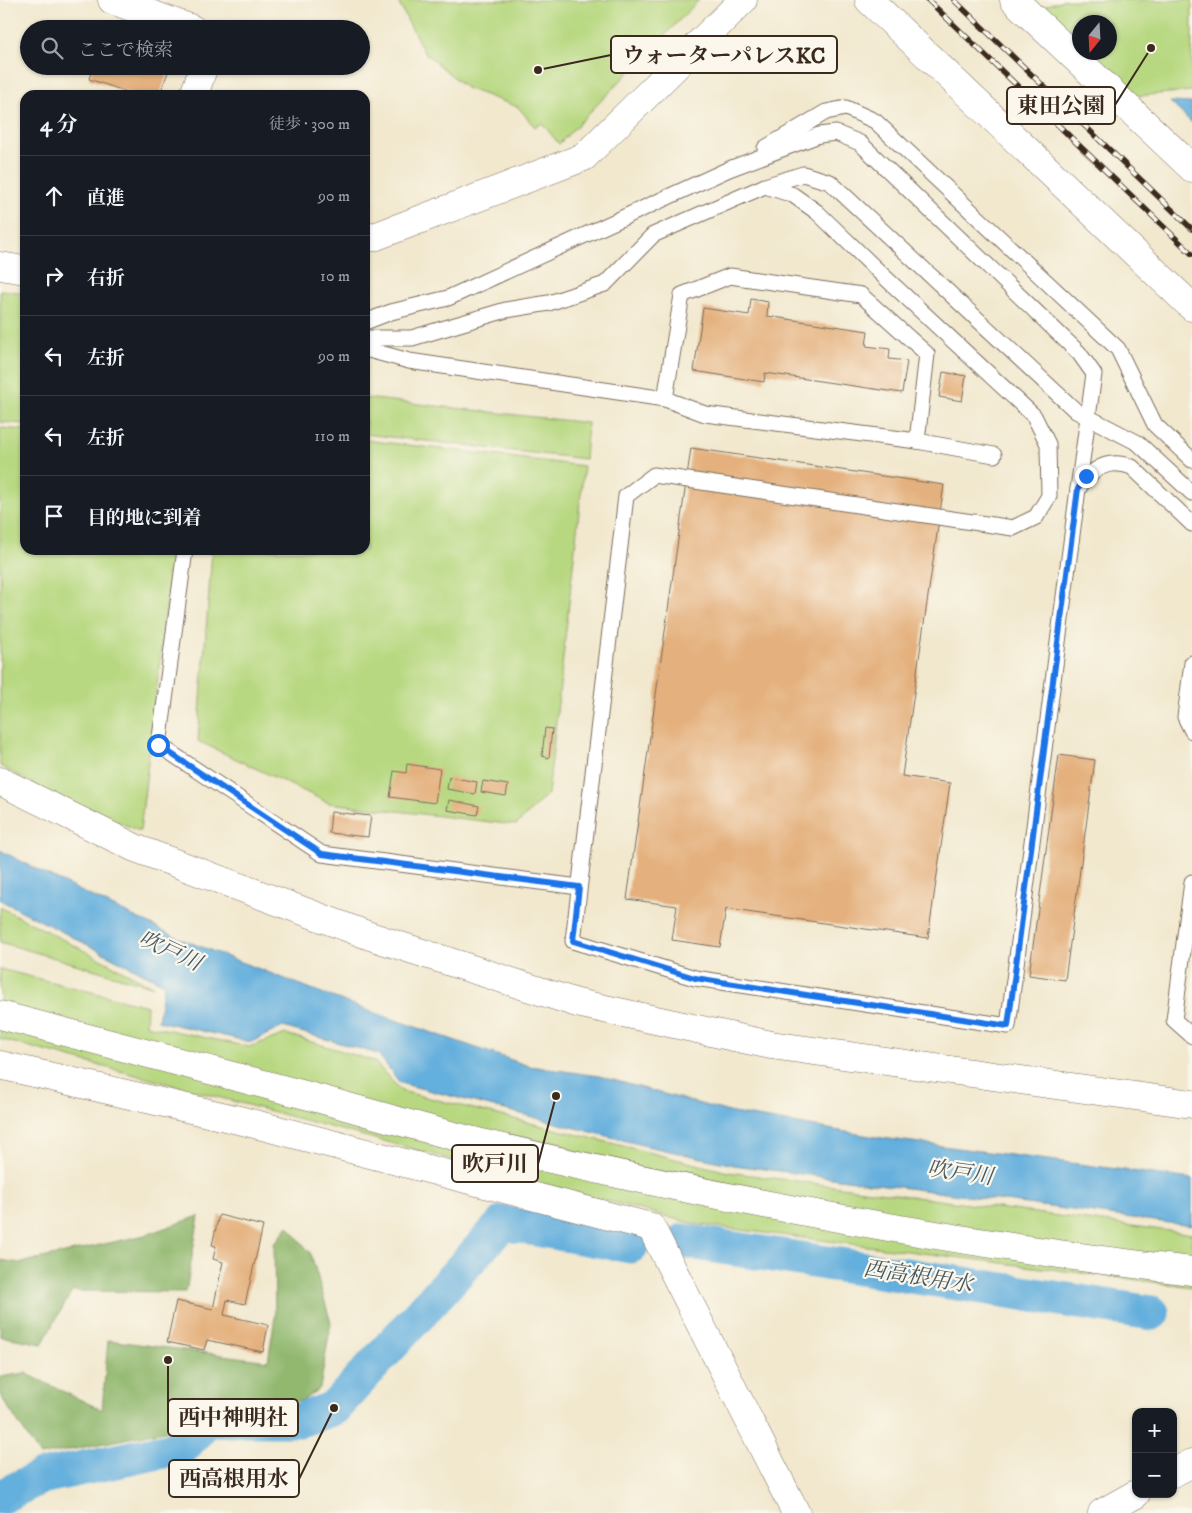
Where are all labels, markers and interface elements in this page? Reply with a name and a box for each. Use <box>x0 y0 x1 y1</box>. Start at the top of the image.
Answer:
north arrow <box>1072 15 1117 60</box>
search box <box>20 20 370 75</box>
icon: search <box>38 34 66 62</box>
callout: ウォーターパレスKC <box>611 36 837 73</box>
text: ここで検索 <box>78 39 173 62</box>
text: ウォーターパレスKC <box>623 43 825 70</box>
callout: 東田公園 <box>1007 87 1115 124</box>
text: 東田公園 <box>1017 93 1105 120</box>
text: 4 分 <box>40 112 78 138</box>
text: 徒歩 · 300 m <box>269 114 350 134</box>
icon: ahead <box>40 182 68 210</box>
text: 90 m <box>318 186 350 206</box>
text: 直進 <box>87 187 125 210</box>
icon: right <box>40 262 68 290</box>
text: 10 m <box>320 266 350 286</box>
text: 右折 <box>87 267 125 290</box>
icon: left <box>40 342 68 370</box>
text: 90 m <box>318 346 350 366</box>
text: 左折 <box>87 347 125 370</box>
icon: left <box>40 422 68 450</box>
text: 110 m <box>314 426 350 446</box>
text: 左折 <box>87 427 125 450</box>
route end <box>1075 465 1098 488</box>
icon: arrive <box>40 502 68 530</box>
text: 目的地に到着 <box>87 507 201 530</box>
route start <box>147 734 170 757</box>
water label: 吹戸川 <box>134 925 207 978</box>
callout: 吹戸川 <box>452 1145 538 1182</box>
text: 吹戸川 <box>462 1151 528 1178</box>
water label: 吹戸川 <box>925 1155 997 1191</box>
water label: 西高根用水 <box>862 1255 976 1299</box>
callout: 西中神明社 <box>168 1399 298 1436</box>
text: 西中神明社 <box>178 1405 288 1432</box>
map controls <box>1132 1408 1177 1498</box>
button: + <box>1132 1408 1177 1453</box>
button: − <box>1132 1453 1177 1498</box>
callout: 西高根用水 <box>169 1460 299 1497</box>
text: 西高根用水 <box>179 1466 289 1493</box>

